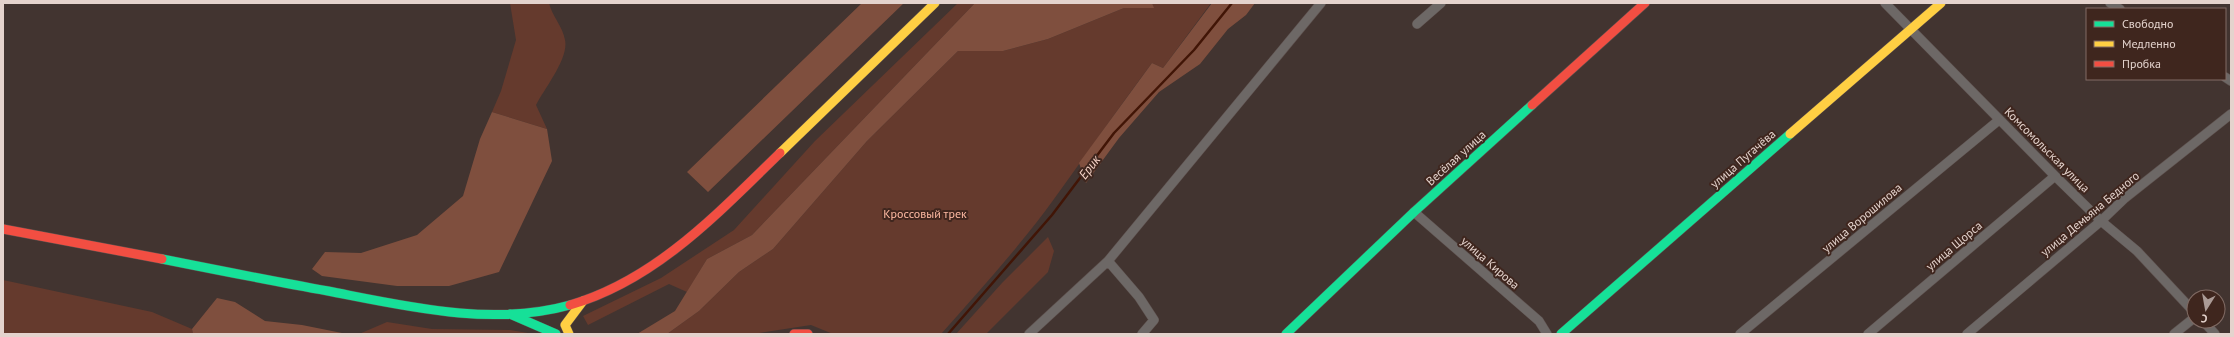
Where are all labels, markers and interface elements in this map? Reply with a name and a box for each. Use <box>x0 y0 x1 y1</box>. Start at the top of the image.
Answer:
legend <box>2086 8 2226 80</box>
text: Свободно <box>2122 16 2173 31</box>
text: Медленно <box>2122 36 2176 51</box>
text: Пробка <box>2122 56 2161 71</box>
street label: Комсомольская улица <box>2002 104 2093 195</box>
street label: улица Пугачёва <box>1707 126 1778 191</box>
street label: Весёлая улица <box>1423 127 1489 188</box>
water label: Ерик <box>1075 151 1105 183</box>
street label: улица Демьяна Бедного <box>2037 168 2142 259</box>
street label: улица Ворошилова <box>1819 180 1905 255</box>
park label: Кроссовый трек <box>883 206 967 221</box>
street label: улица Щорса <box>1922 218 1985 273</box>
street label: улица Кирова <box>1458 233 1523 292</box>
north arrow <box>2186 289 2226 329</box>
text: С <box>2200 311 2208 326</box>

